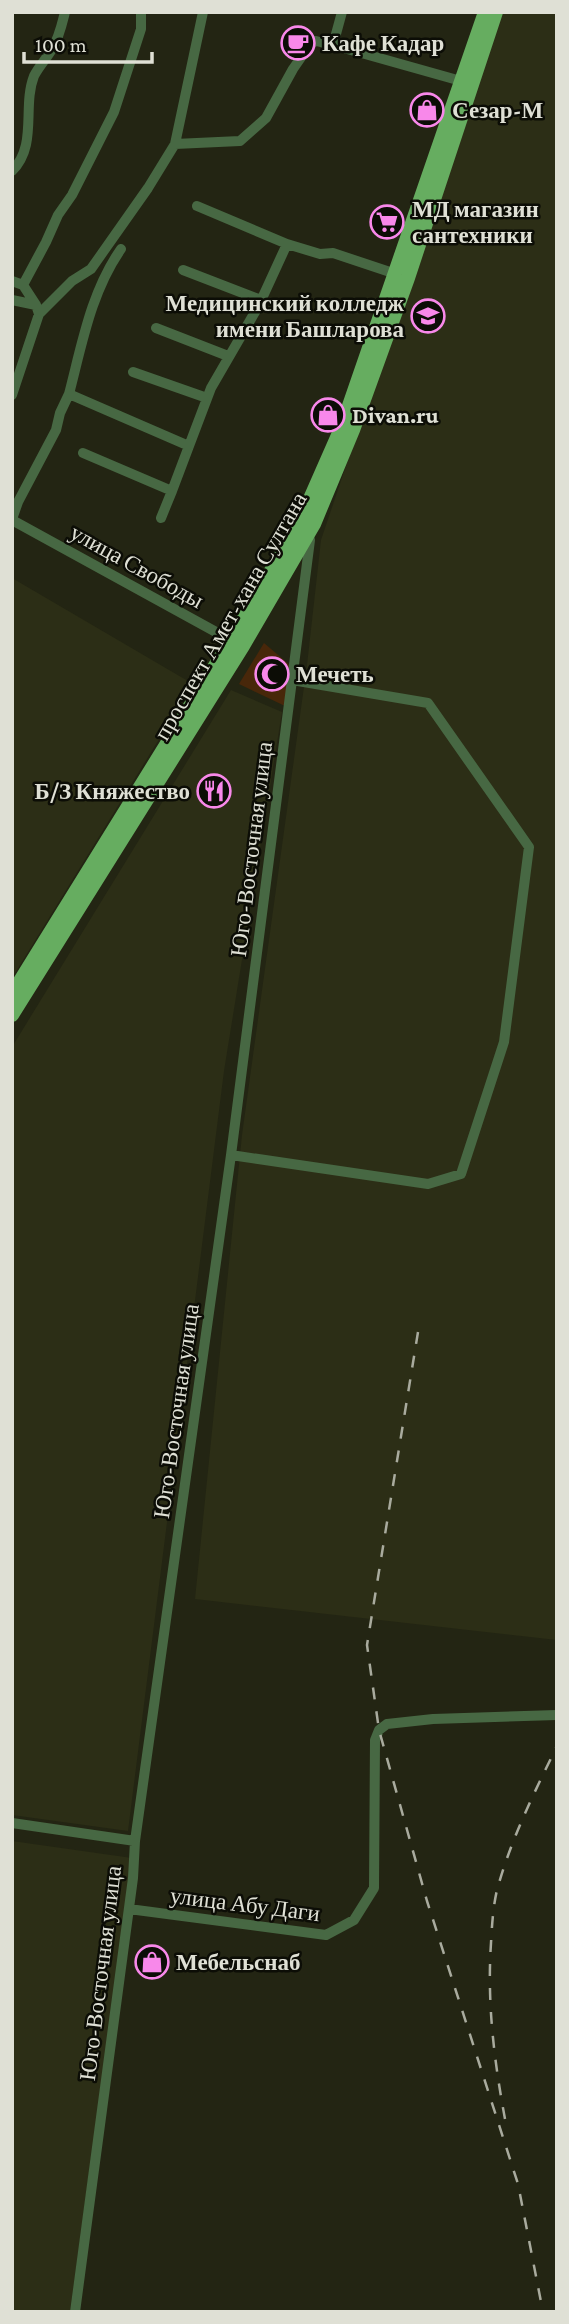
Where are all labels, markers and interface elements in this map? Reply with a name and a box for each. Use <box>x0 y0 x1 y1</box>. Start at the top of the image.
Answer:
scale bar <box>24 21 152 65</box>
cafe icon: Кафе Кадар <box>279 24 317 62</box>
place label: Кафе Кадар <box>322 30 444 56</box>
text: 100 m <box>35 33 87 57</box>
shop icon: Сезар-М <box>408 91 446 129</box>
place label: Сезар-М <box>452 97 543 123</box>
place label: МД магазин сантехники <box>412 196 539 248</box>
supermarket icon: МД магазин сантехники <box>368 203 406 241</box>
place label: Медицинский колледж имени Башларова <box>165 290 404 342</box>
school or university icon: Медицинский колледж имени Башларова <box>409 297 447 335</box>
shop icon: Divan.ru <box>309 396 347 434</box>
place label: Divan.ru <box>352 402 439 428</box>
street label: проспект Амет-хана Султана <box>148 488 312 744</box>
street label: улица Свободы <box>66 519 208 613</box>
mosque icon: Мечеть <box>253 655 291 693</box>
place label: Мечеть <box>296 661 374 687</box>
street label: Юго-Восточная улица <box>225 740 277 958</box>
restaurant icon: Б/З Княжество <box>195 772 233 810</box>
place label: Б/З Княжество <box>34 778 190 804</box>
street label: Юго-Восточная улица <box>148 1302 204 1520</box>
street label: Юго-Восточная улица <box>74 1864 126 2082</box>
street label: улица Абу Даги <box>169 1882 321 1926</box>
shop icon: Мебельснаб <box>133 1943 171 1981</box>
place label: Мебельснаб <box>176 1949 301 1975</box>

